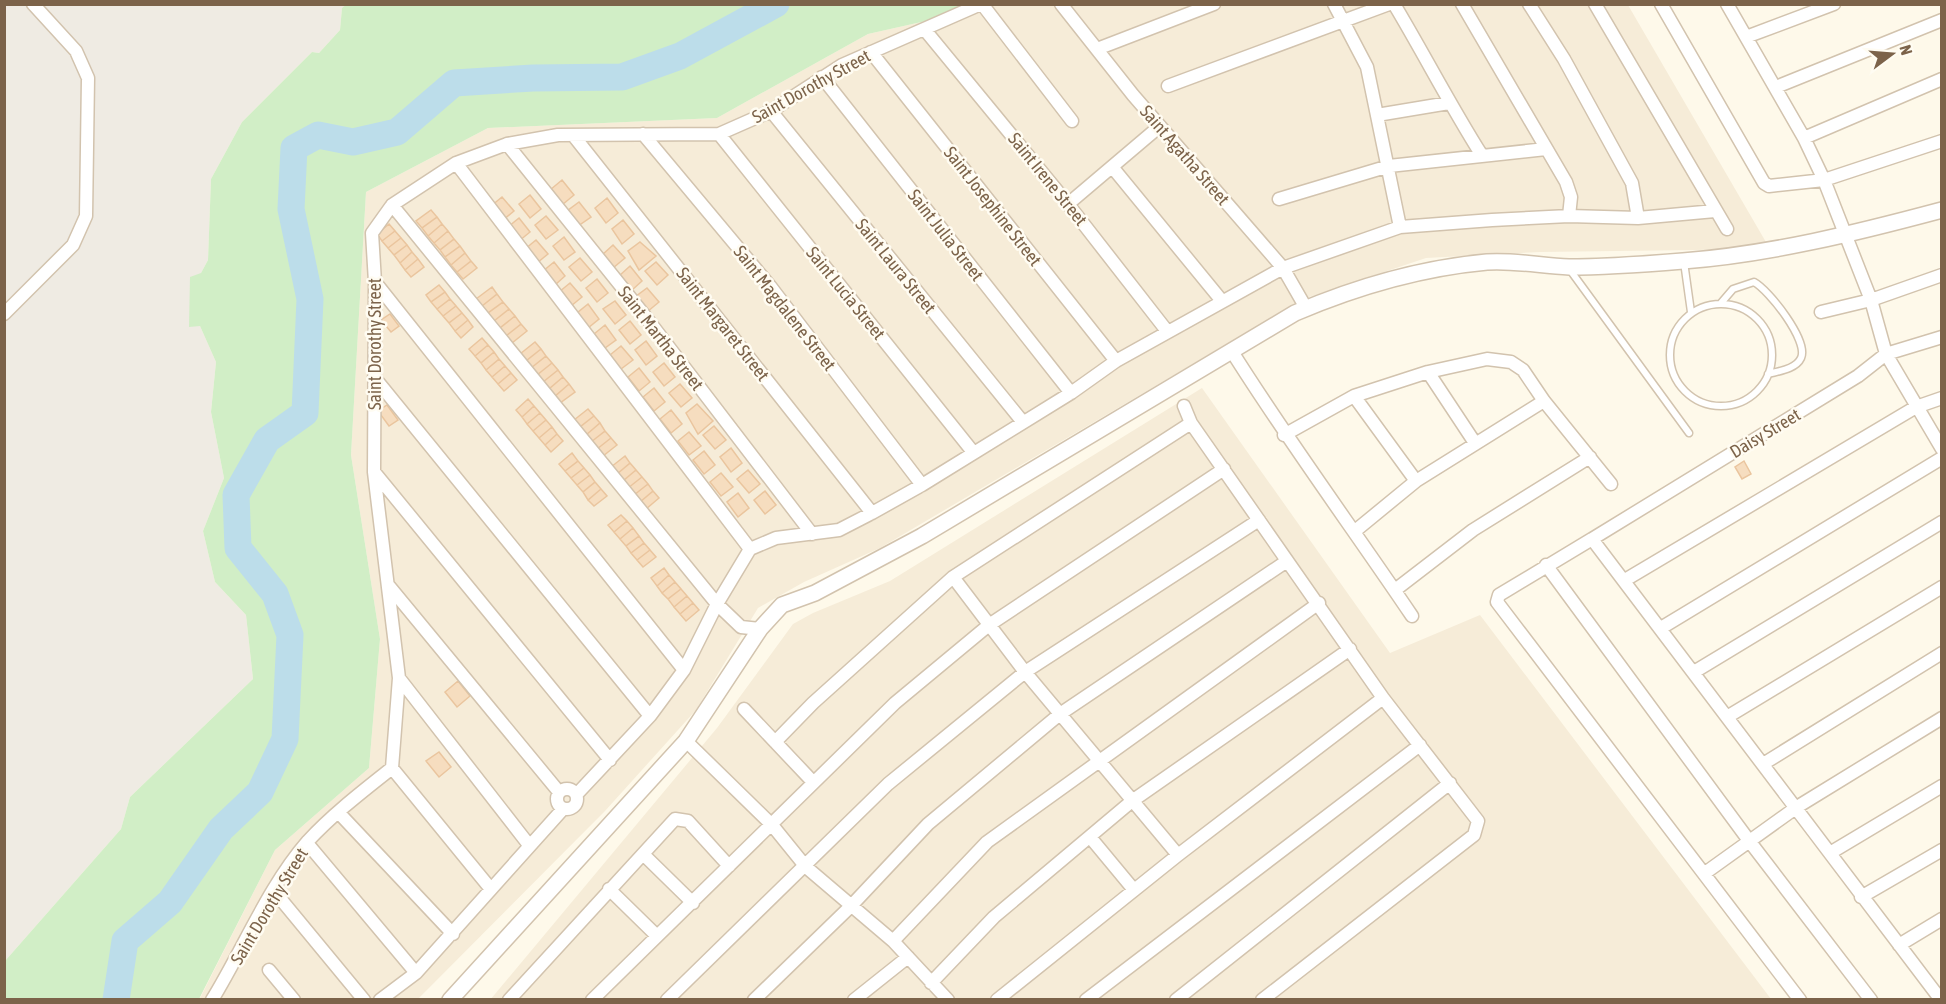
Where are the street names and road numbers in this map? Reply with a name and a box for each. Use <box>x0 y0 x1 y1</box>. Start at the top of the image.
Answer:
street label: Saint Dorothy Street <box>748 45 874 127</box>
street label: Saint Agatha Street <box>1136 101 1234 209</box>
street label: Saint Irene Street <box>1004 128 1092 230</box>
street label: Saint Josephine Street <box>940 142 1046 270</box>
street label: Saint Julia Street <box>904 185 988 285</box>
street label: Saint Laura Street <box>851 214 941 318</box>
street label: Saint Magdalene Street <box>730 241 840 375</box>
street label: Saint Lucia Street <box>802 242 890 344</box>
street label: Saint Margaret Street <box>672 263 774 385</box>
street label: Saint Dorothy Street <box>364 278 385 410</box>
street label: Saint Martha Street <box>614 282 708 394</box>
street label: Daisy Street <box>1726 404 1804 462</box>
street label: Saint Dorothy Street <box>226 844 312 968</box>

